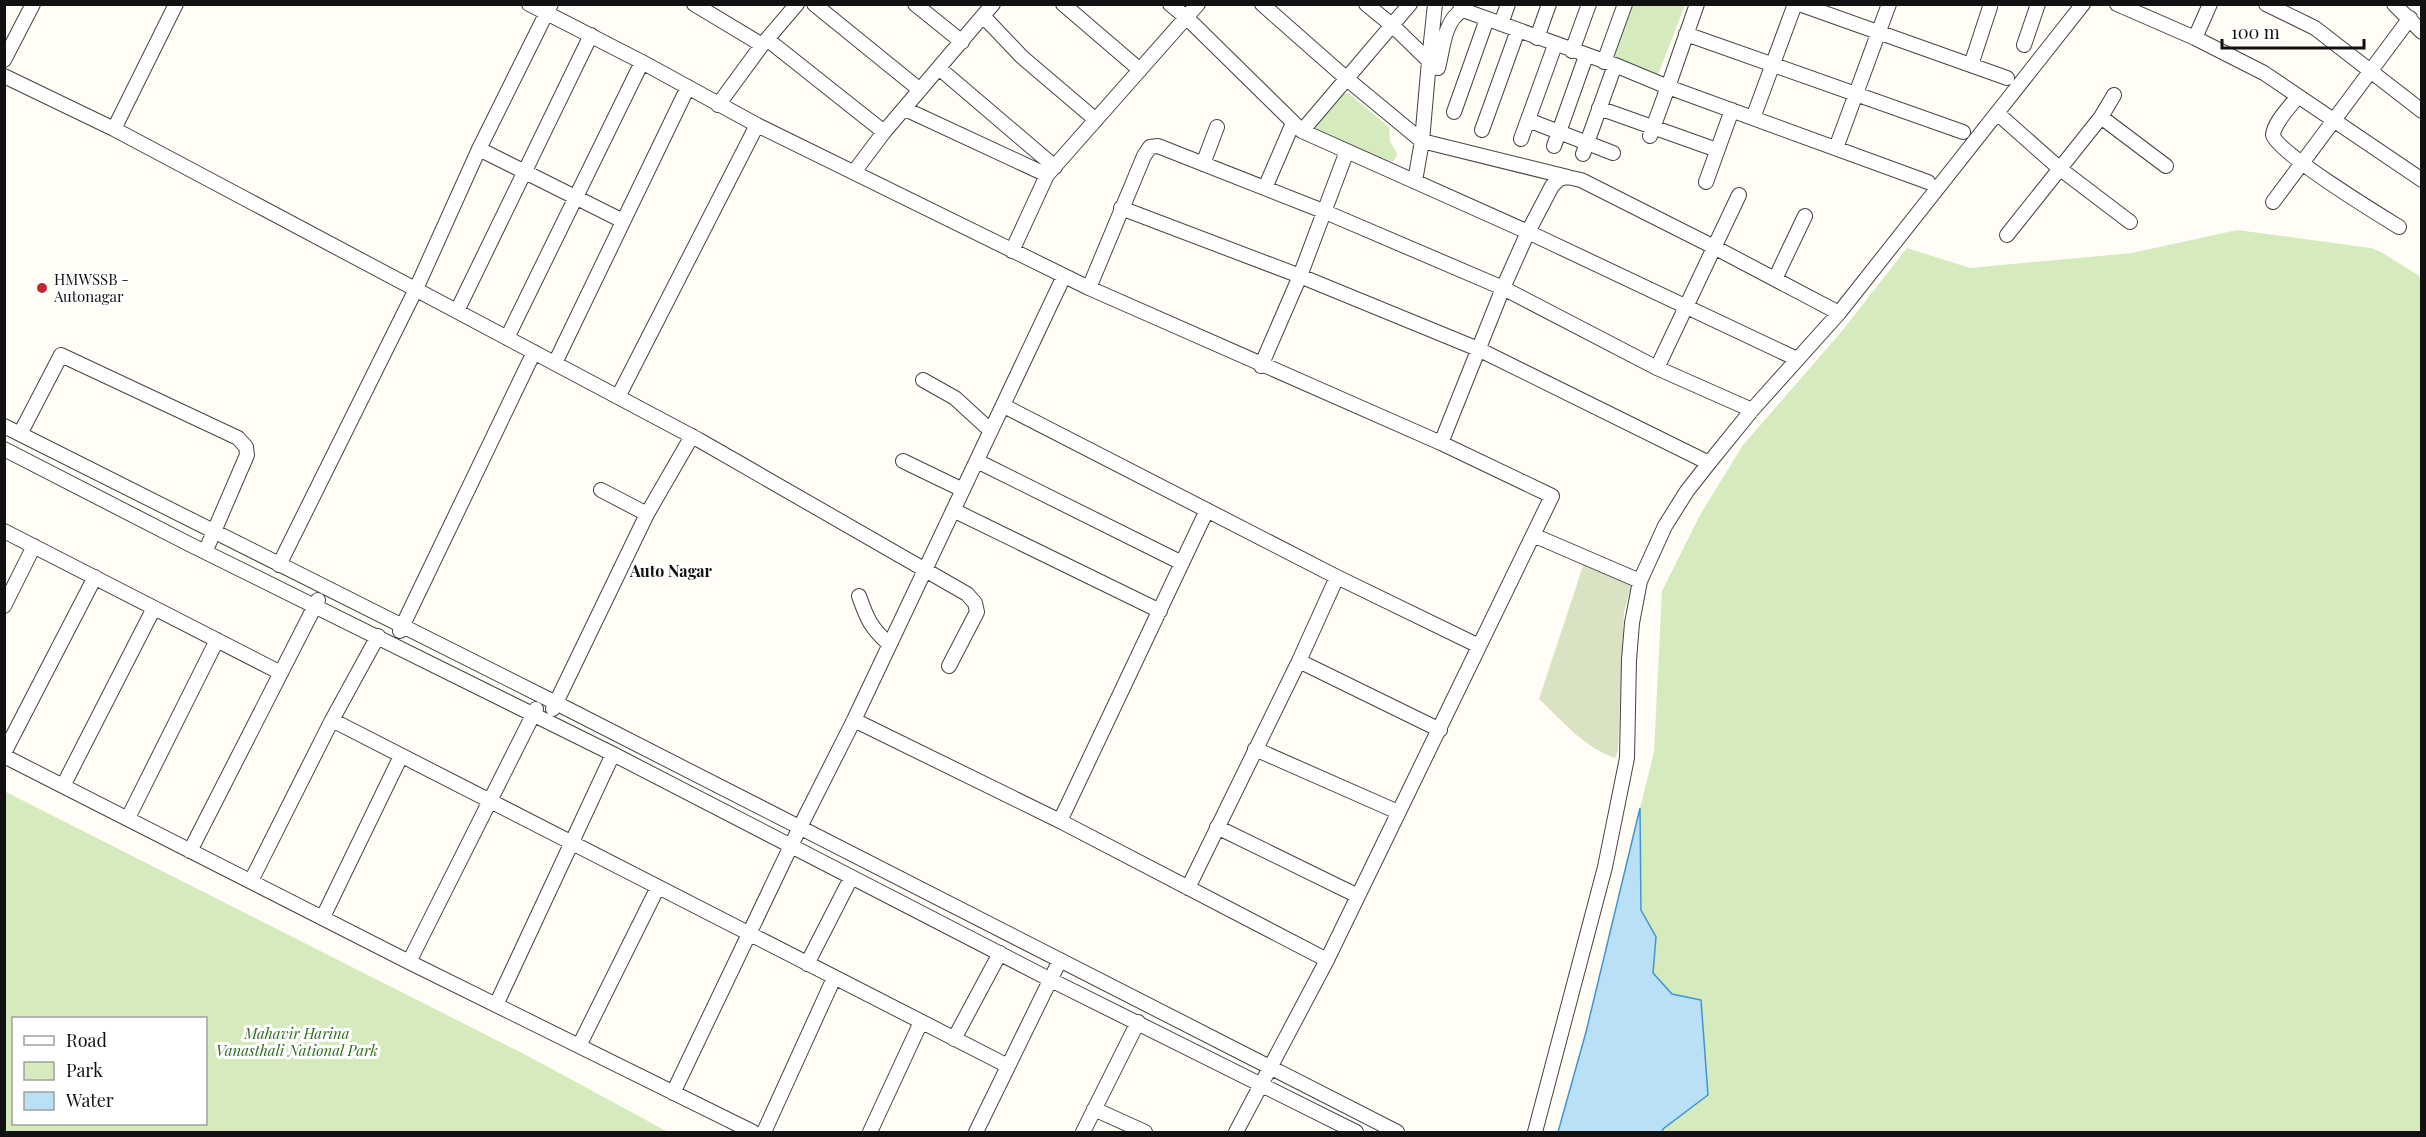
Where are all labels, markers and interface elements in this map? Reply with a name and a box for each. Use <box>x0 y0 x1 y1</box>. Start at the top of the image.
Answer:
scale bar <box>2222 12 2364 50</box>
text: 100 m <box>2231 20 2280 44</box>
place label: HMWSSB - Autonagar <box>53 269 129 306</box>
marker: HMWSSB - Autonagar <box>35 281 49 295</box>
district label: Auto Nagar <box>629 560 713 581</box>
legend <box>12 1017 207 1125</box>
park label: Mahavir Harina Vanasthali National Park <box>216 1023 378 1060</box>
text: Road <box>66 1028 107 1052</box>
text: Park <box>66 1058 103 1082</box>
text: Water <box>65 1088 114 1112</box>

